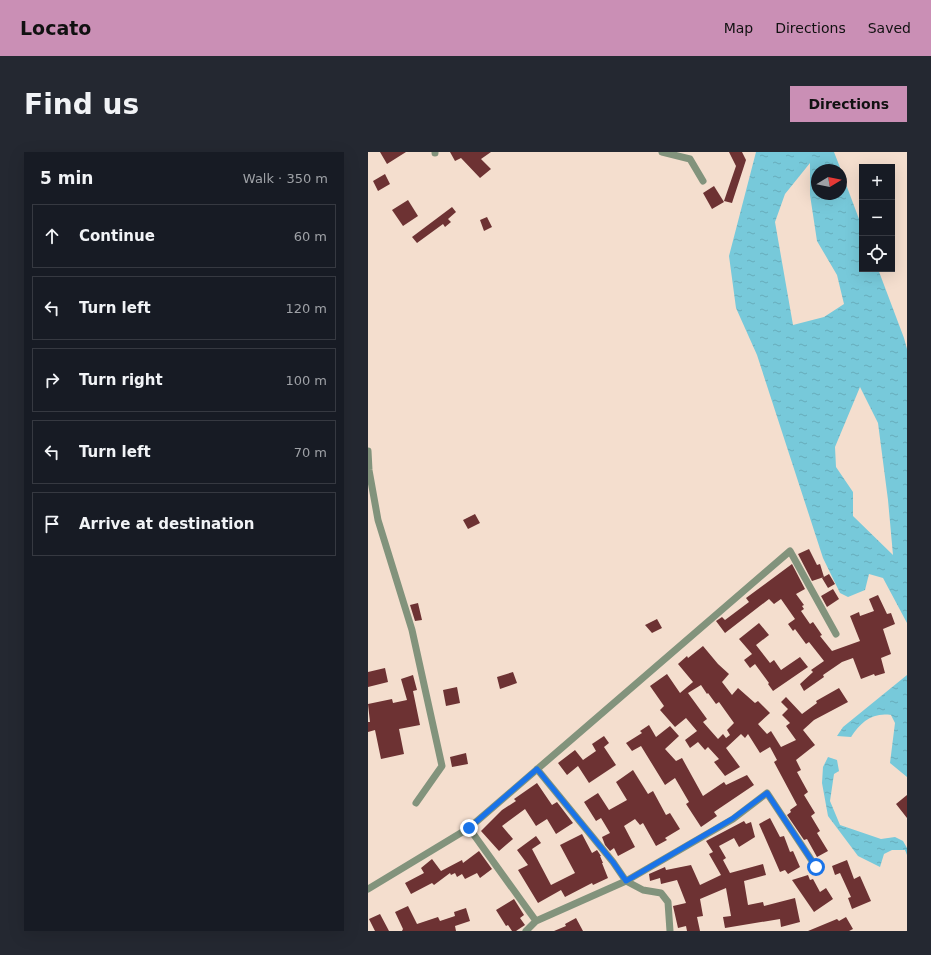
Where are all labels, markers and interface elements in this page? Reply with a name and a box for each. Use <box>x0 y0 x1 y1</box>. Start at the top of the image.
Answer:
text: Locato <box>20 17 91 39</box>
text: Map <box>724 20 753 36</box>
text: Directions <box>775 20 846 36</box>
text: Saved <box>868 20 911 36</box>
button: Directions <box>790 86 907 122</box>
text: Find us <box>24 88 139 121</box>
north arrow <box>811 164 847 200</box>
map controls <box>859 164 895 272</box>
button: + <box>859 164 895 200</box>
text: 5 min <box>40 168 93 188</box>
text: Walk · 350 m <box>243 171 328 186</box>
button: − <box>859 200 895 236</box>
icon: ahead <box>41 225 63 247</box>
text: Continue <box>79 227 155 245</box>
text: 60 m <box>294 229 327 244</box>
button: locate <box>859 236 895 272</box>
icon: left <box>41 297 63 319</box>
text: Turn left <box>79 299 151 317</box>
text: 120 m <box>285 301 327 316</box>
icon: right <box>41 369 63 391</box>
text: Turn right <box>79 371 163 389</box>
text: 100 m <box>285 373 327 388</box>
icon: left <box>41 441 63 463</box>
text: Turn left <box>79 443 151 461</box>
text: 70 m <box>294 445 327 460</box>
icon: arrive <box>41 513 63 535</box>
text: Arrive at destination <box>79 515 254 533</box>
route end <box>460 819 478 837</box>
route start <box>807 858 825 876</box>

